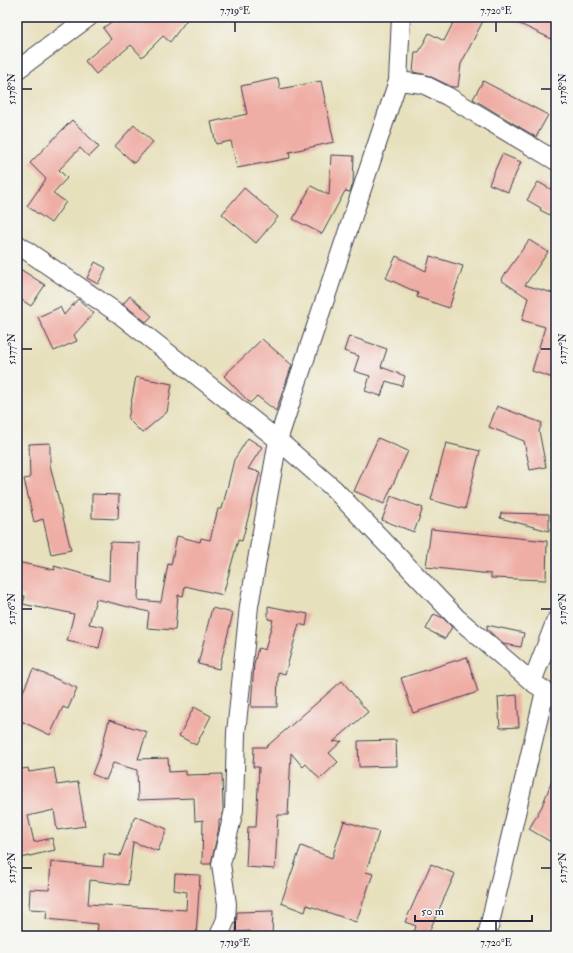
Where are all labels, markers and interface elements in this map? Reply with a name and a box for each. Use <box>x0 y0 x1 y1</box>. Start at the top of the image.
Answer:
text: 7.719°E <box>220 5 250 17</box>
text: 7.720°E <box>480 5 512 17</box>
text: 5.178°N <box>6 73 18 105</box>
text: 5.178°N <box>557 73 569 105</box>
text: 5.177°N <box>6 333 18 365</box>
text: 5.177°N <box>557 333 569 365</box>
text: 5.176°N <box>6 593 18 625</box>
text: 5.176°N <box>557 593 569 625</box>
text: 5.175°N <box>6 852 18 884</box>
text: 5.175°N <box>557 852 569 884</box>
scale bar <box>415 897 532 923</box>
text: 50 m <box>421 904 445 919</box>
text: 7.719°E <box>220 937 250 949</box>
text: 7.720°E <box>480 937 512 949</box>

